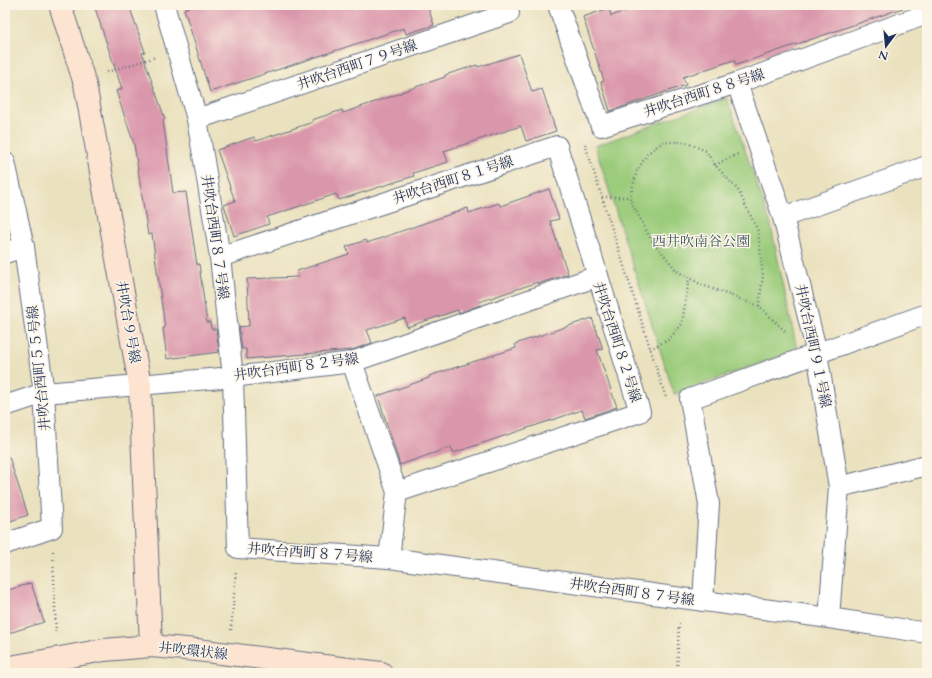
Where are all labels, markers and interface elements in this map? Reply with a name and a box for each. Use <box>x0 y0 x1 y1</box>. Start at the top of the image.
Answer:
north arrow <box>866 26 906 66</box>
street label: 井吹台西町７９号線 <box>294 36 420 94</box>
text: N <box>876 46 890 64</box>
street label: 井吹台西町８８号線 <box>641 64 767 122</box>
street label: 井吹台西町８１号線 <box>390 151 516 209</box>
street label: 井吹台西町８７号線 <box>197 173 233 301</box>
park label: 西井吹南谷公園 <box>652 232 750 251</box>
street label: 井吹台９号線 <box>111 279 145 365</box>
street label: 井吹台西町８２号線 <box>588 279 646 405</box>
street label: 井吹台西町９１号線 <box>791 282 835 410</box>
street label: 井吹台西町５５号線 <box>23 304 55 432</box>
street label: 井吹台西町８２号線 <box>232 349 360 385</box>
street label: 井吹台西町８７号線 <box>246 539 374 567</box>
street label: 井吹台西町８７号線 <box>568 574 696 610</box>
street label: 井吹環状線 <box>157 638 229 664</box>

